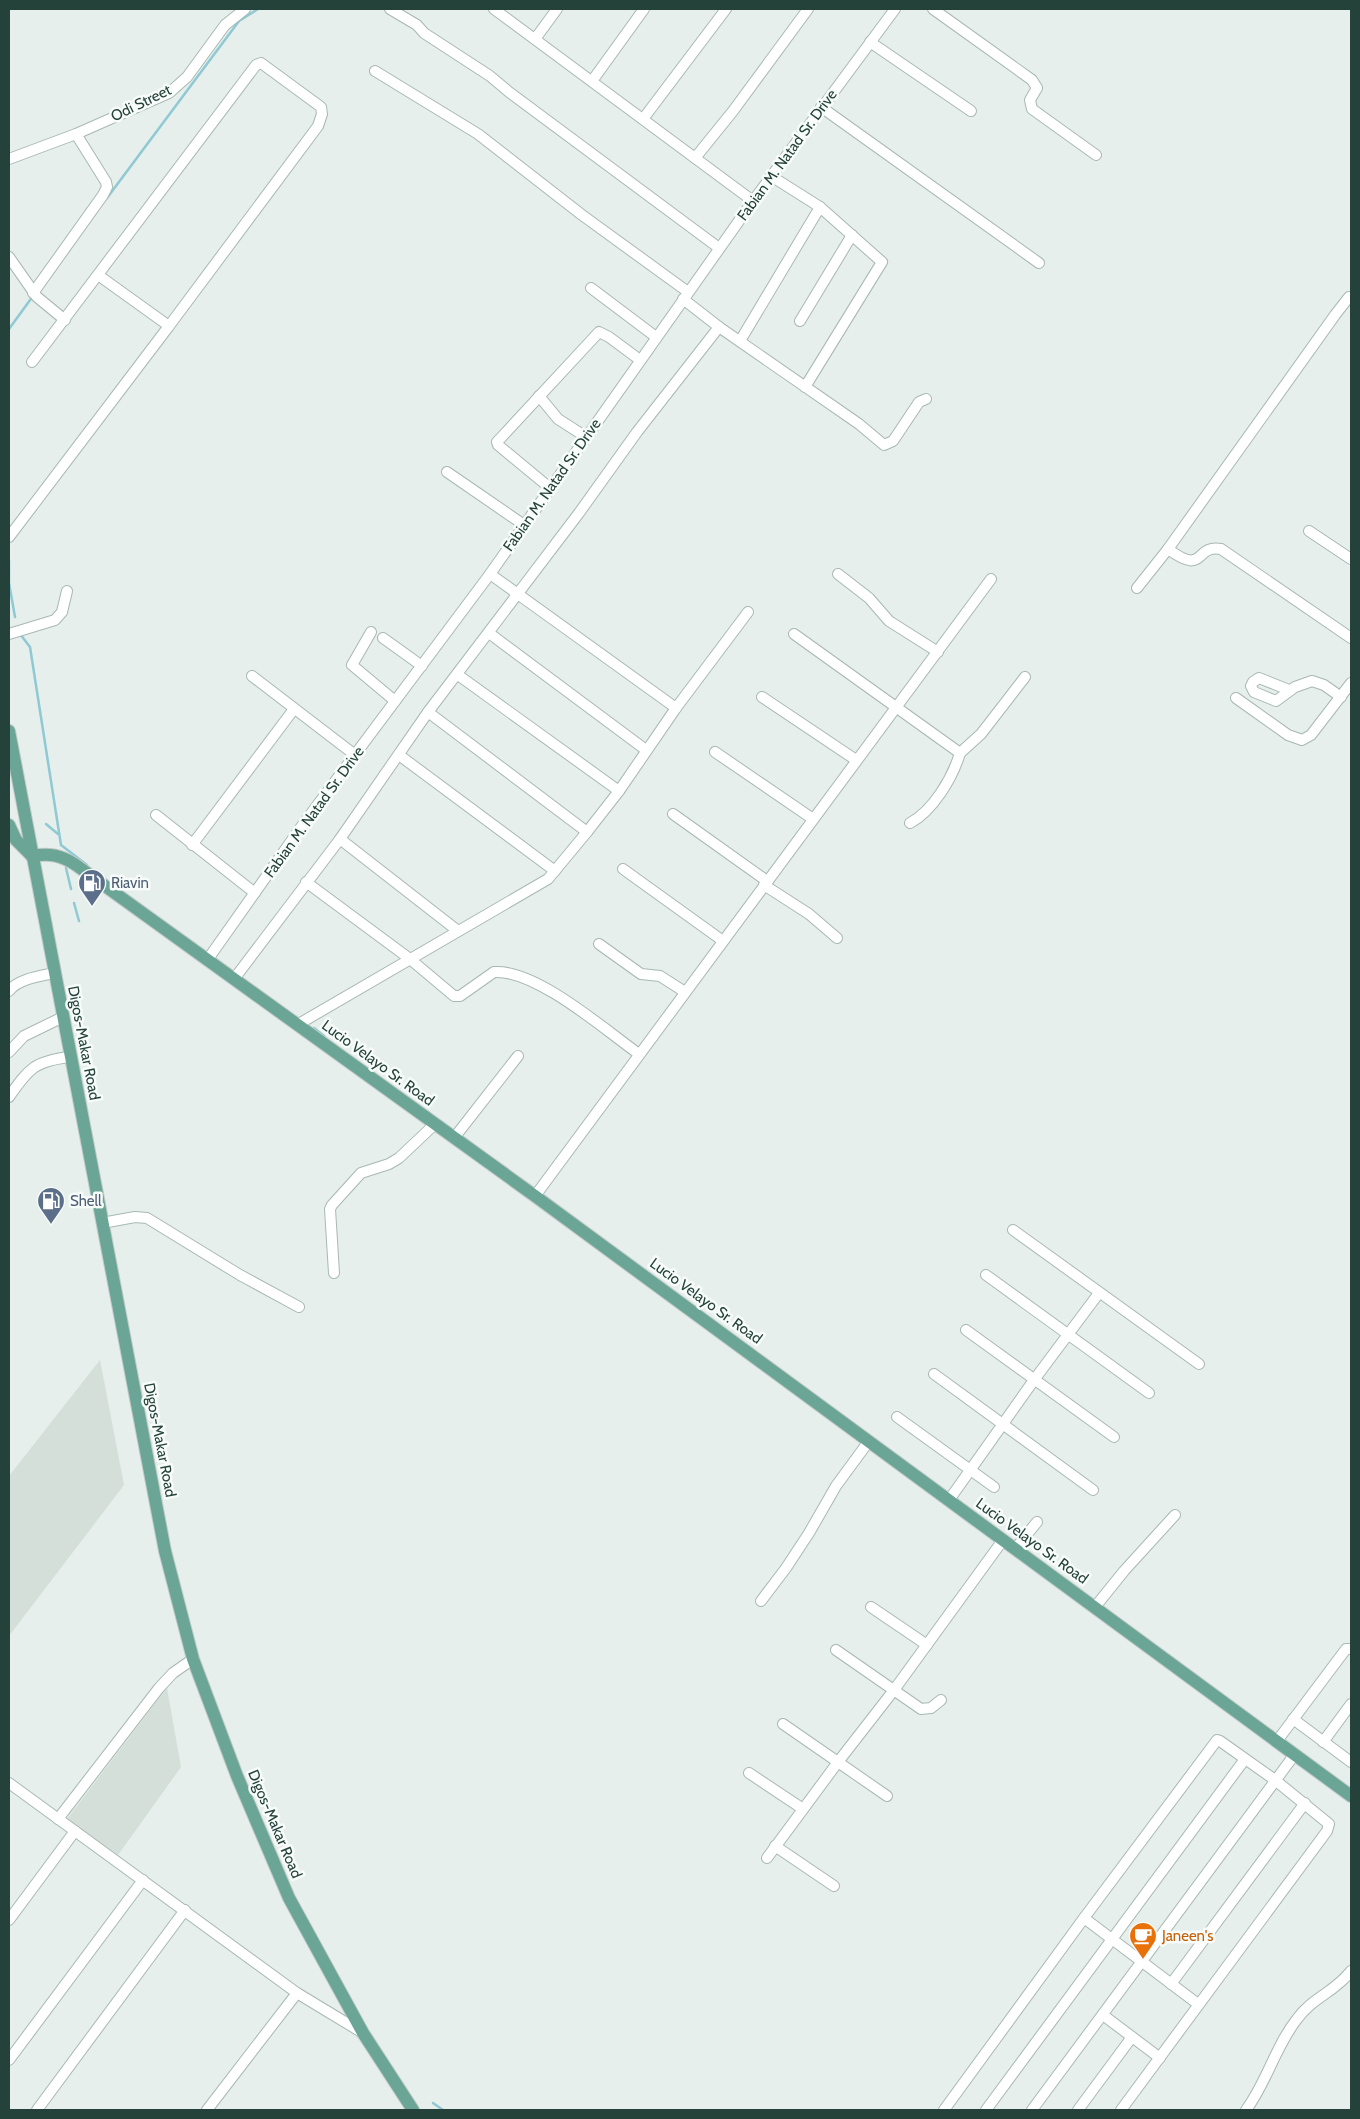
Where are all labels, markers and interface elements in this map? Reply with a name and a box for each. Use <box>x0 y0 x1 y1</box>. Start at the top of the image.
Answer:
street label: Odi Street <box>108 81 174 125</box>
street label: Fabian M. Natad Sr. Drive <box>733 86 841 224</box>
street label: Fabian M. Natad Sr. Drive <box>499 415 605 555</box>
street label: Fabian M. Natad Sr. Drive <box>260 743 368 881</box>
fuel station icon: Riavin <box>77 868 107 907</box>
place label: Riavin <box>111 874 149 892</box>
street label: Digos-Makar Road <box>64 984 104 1102</box>
street label: Lucio Velayo Sr. Road <box>318 1016 438 1110</box>
fuel station icon: Shell <box>36 1186 66 1225</box>
place label: Shell <box>70 1192 102 1210</box>
street label: Lucio Velayo Sr. Road <box>646 1254 766 1348</box>
street label: Digos-Makar Road <box>140 1381 180 1499</box>
street label: Lucio Velayo Sr. Road <box>972 1494 1092 1588</box>
street label: Digos-Makar Road <box>244 1767 306 1881</box>
cafe icon: Janeen's <box>1128 1921 1158 1960</box>
place label: Janeen's <box>1161 1927 1213 1945</box>

